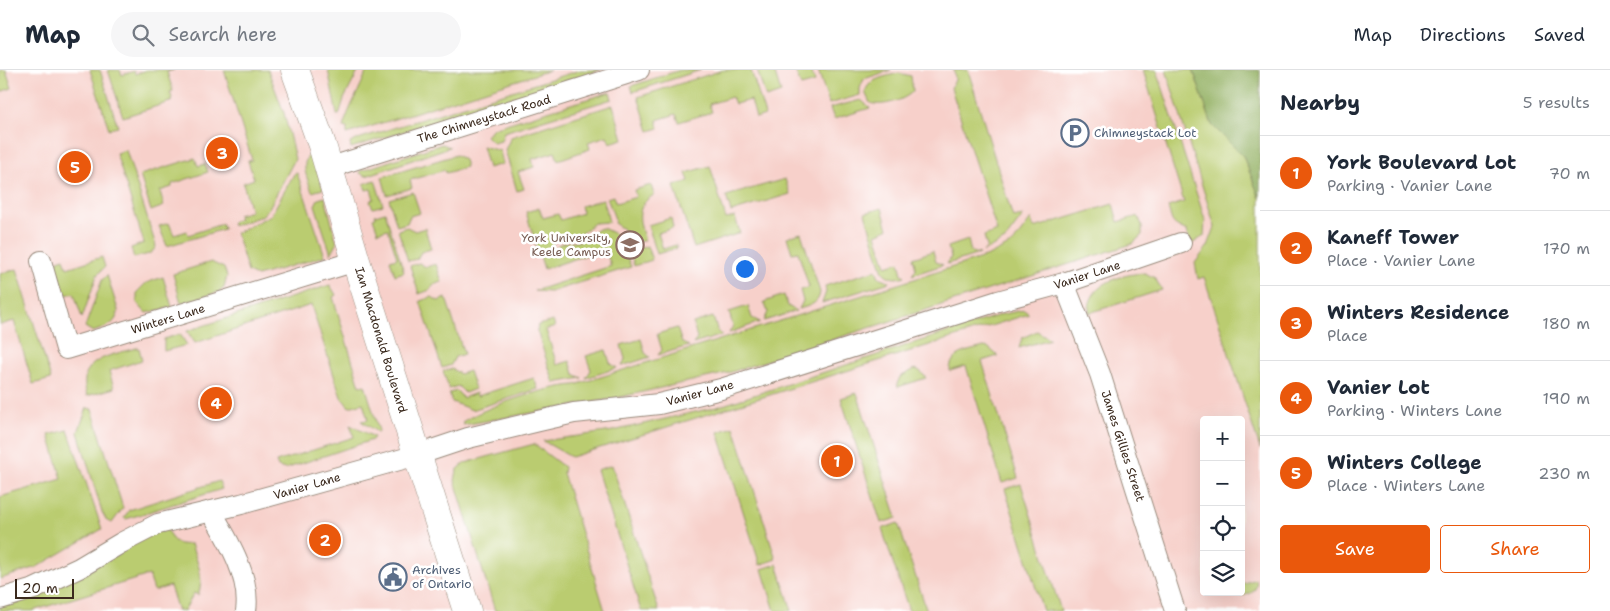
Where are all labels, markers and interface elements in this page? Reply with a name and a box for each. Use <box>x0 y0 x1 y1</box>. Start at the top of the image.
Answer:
search box <box>111 12 461 57</box>
text: Map <box>25 19 81 51</box>
icon: search <box>129 21 157 49</box>
text: Search here <box>169 22 277 47</box>
text: Map <box>1354 23 1392 47</box>
text: Directions <box>1420 23 1506 47</box>
text: Saved <box>1534 23 1585 47</box>
text: Nearby <box>1280 89 1360 117</box>
street label: The Chimneystack Road <box>415 91 553 147</box>
text: 5 results <box>1523 92 1590 113</box>
parking icon: Chimneystack Lot <box>1060 118 1090 148</box>
place label: Chimneystack Lot <box>1094 125 1196 141</box>
pin: 3 <box>206 134 238 172</box>
pin: 5 <box>59 148 91 186</box>
text: York Boulevard Lot <box>1327 150 1516 175</box>
text: 1 <box>1292 163 1300 184</box>
text: 70 m <box>1549 163 1590 184</box>
text: Parking · Vanier Lane <box>1327 175 1492 196</box>
text: Kaneff Tower <box>1327 225 1459 250</box>
place label: York University, Keele Campus <box>521 230 611 260</box>
school or university icon: York University, Keele Campus <box>615 230 645 260</box>
text: 2 <box>1290 238 1302 259</box>
text: 170 m <box>1543 238 1590 259</box>
text: Place · Vanier Lane <box>1327 250 1476 271</box>
your location <box>732 256 758 282</box>
street label: Vanier Lane <box>1052 257 1123 293</box>
street label: Ian Macdonald Boulevard <box>351 265 411 415</box>
street label: Winters Lane <box>129 300 207 338</box>
text: Winters Residence <box>1327 300 1509 325</box>
text: 3 <box>1290 313 1302 334</box>
text: 180 m <box>1542 313 1590 334</box>
text: Place <box>1327 325 1368 346</box>
text: Vanier Lot <box>1327 375 1430 400</box>
street label: Vanier Lane <box>664 376 736 410</box>
pin: 4 <box>200 384 232 422</box>
street label: James Gillies Street <box>1097 388 1149 504</box>
text: 4 <box>1290 388 1302 409</box>
text: 190 m <box>1543 388 1590 409</box>
text: Parking · Winters Lane <box>1327 400 1502 421</box>
map controls <box>1200 416 1245 596</box>
button: + <box>1200 416 1245 461</box>
pin: 1 <box>821 442 853 480</box>
text: Winters College <box>1327 450 1482 475</box>
button: − <box>1200 461 1245 506</box>
text: 5 <box>1291 463 1301 484</box>
text: 230 m <box>1538 463 1590 484</box>
street label: Vanier Lane <box>272 469 343 503</box>
text: Place · Winters Lane <box>1327 475 1485 496</box>
button: locate <box>1200 506 1245 551</box>
pin: 2 <box>309 521 341 559</box>
button: Save <box>1280 525 1430 573</box>
button: Share <box>1440 525 1590 573</box>
button: layers <box>1200 551 1245 596</box>
public building icon: Archives of Ontario <box>378 562 408 592</box>
place label: Archives of Ontario <box>412 562 472 592</box>
scale bar <box>15 576 74 599</box>
text: 20 m <box>22 579 58 597</box>

